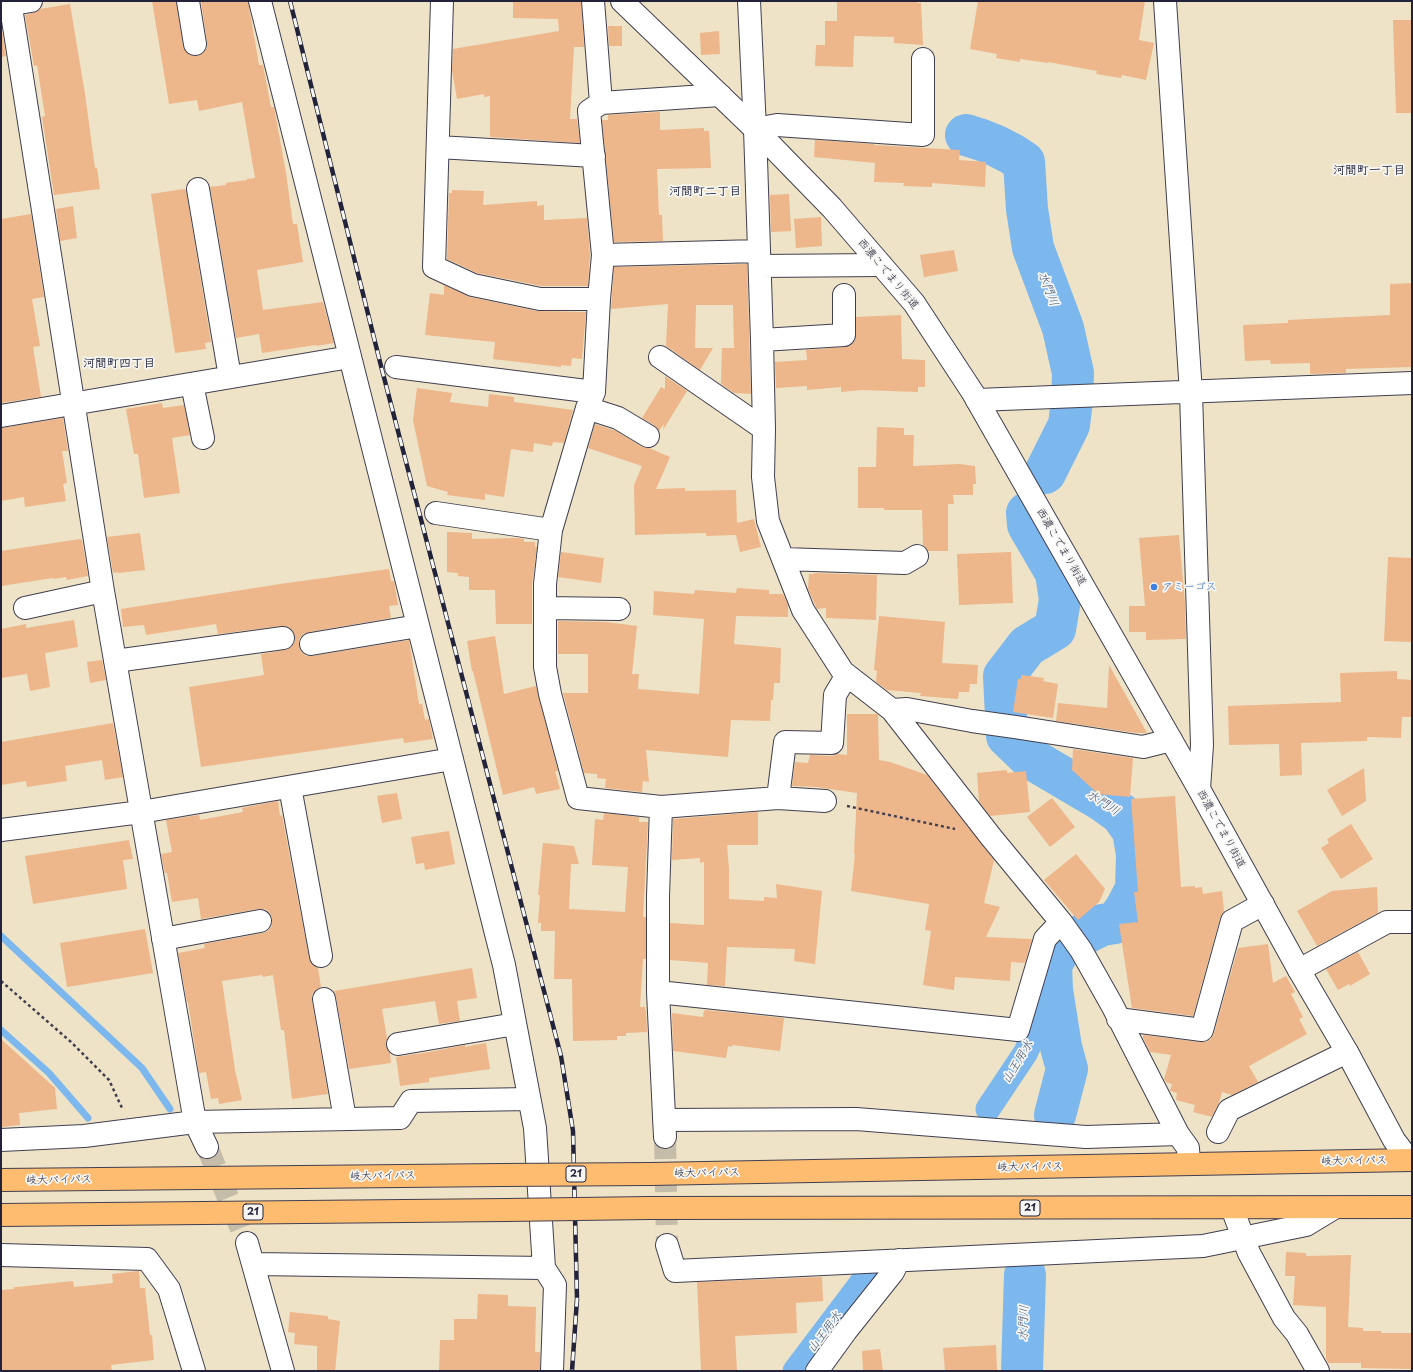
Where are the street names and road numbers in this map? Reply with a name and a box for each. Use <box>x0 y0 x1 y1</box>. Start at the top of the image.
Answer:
street label: 西濃こでまり街道 <box>855 236 921 312</box>
street label: 西濃こでまり街道 <box>1033 506 1089 588</box>
street label: 西濃こでまり街道 <box>1194 787 1248 871</box>
street label: 岐大バイパス <box>1321 1154 1387 1168</box>
street label: 岐大バイパス <box>997 1160 1063 1174</box>
road number: 21 <box>566 1166 586 1182</box>
street label: 岐大バイパス <box>674 1166 740 1180</box>
street label: 岐大バイパス <box>350 1169 416 1183</box>
street label: 岐大バイパス <box>26 1173 92 1187</box>
road number: 21 <box>1020 1200 1040 1216</box>
road number: 21 <box>243 1204 263 1220</box>

